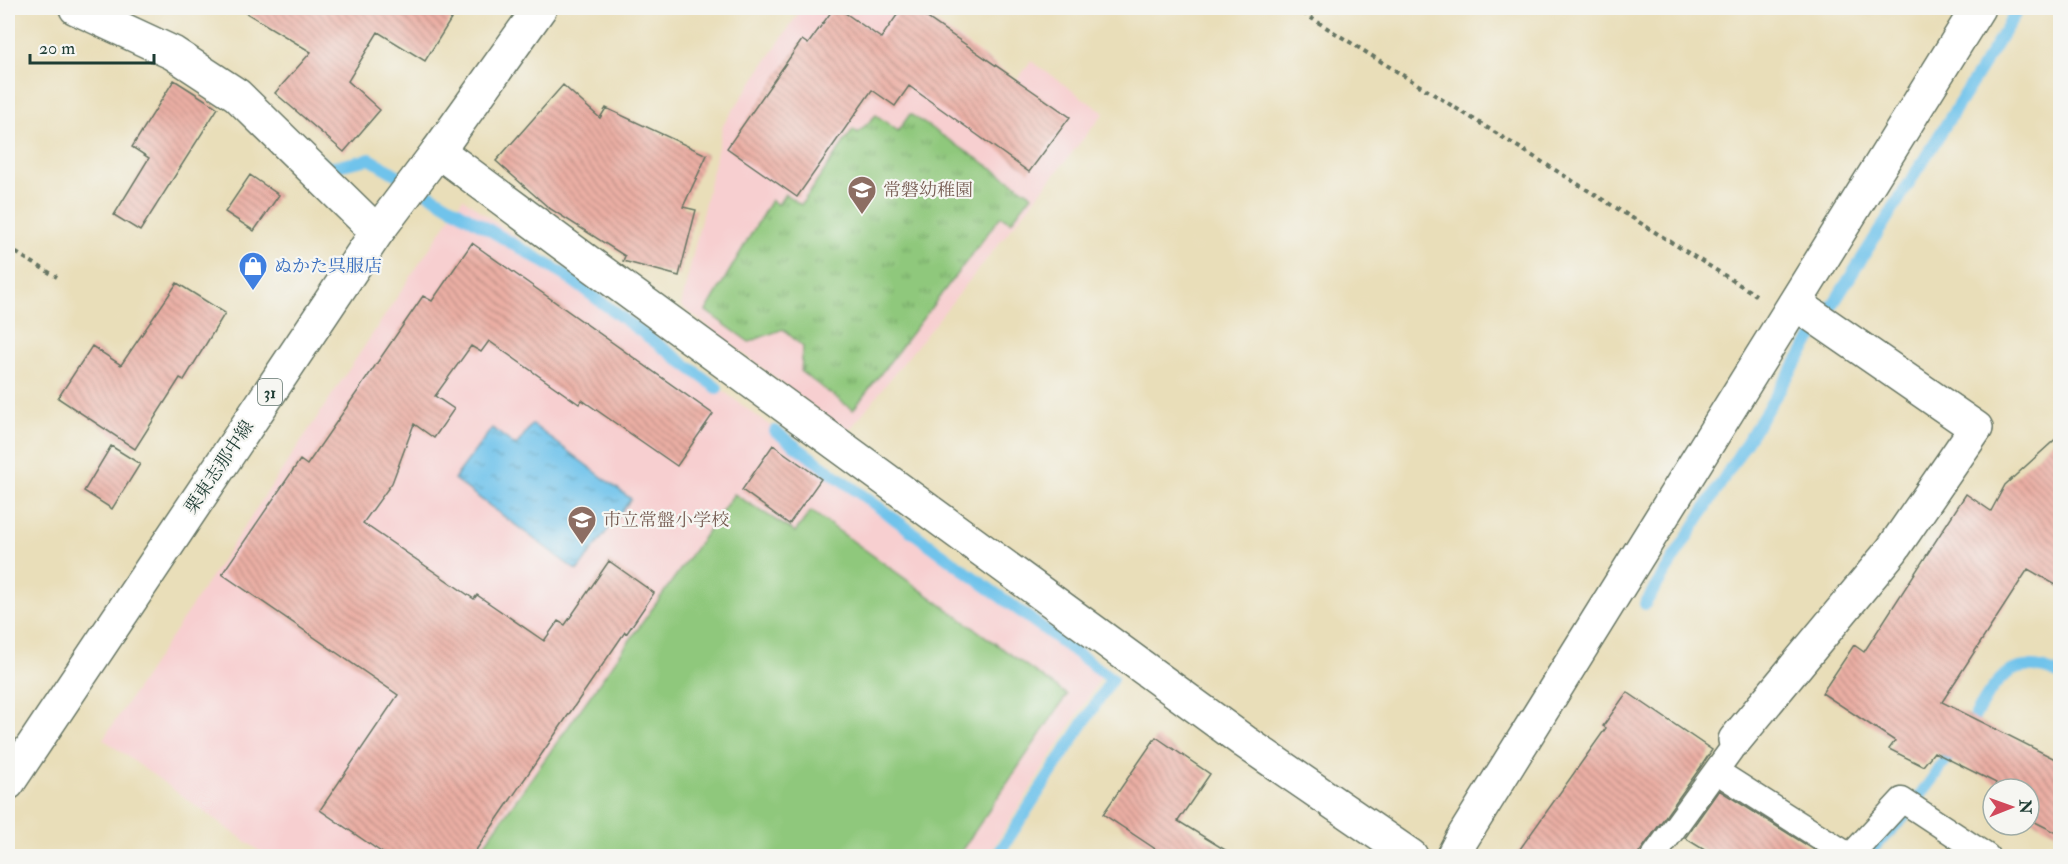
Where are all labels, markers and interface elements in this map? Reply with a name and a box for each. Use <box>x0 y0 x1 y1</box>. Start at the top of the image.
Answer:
scale bar <box>30 27 154 65</box>
text: 20 m <box>39 37 75 60</box>
school or university icon: 常磐幼稚園 <box>846 174 878 216</box>
place label: 常磐幼稚園 <box>883 179 973 202</box>
shop icon: ぬかた呉服店 <box>237 250 269 292</box>
place label: ぬかた呉服店 <box>274 255 382 278</box>
road number: 31 <box>258 379 282 405</box>
street label: 栗東志那中線 <box>180 416 259 518</box>
school or university icon: 市立常盤小学校 <box>566 504 598 546</box>
place label: 市立常盤小学校 <box>603 509 729 532</box>
north arrow <box>1981 777 2041 837</box>
text: N <box>2015 798 2035 815</box>

